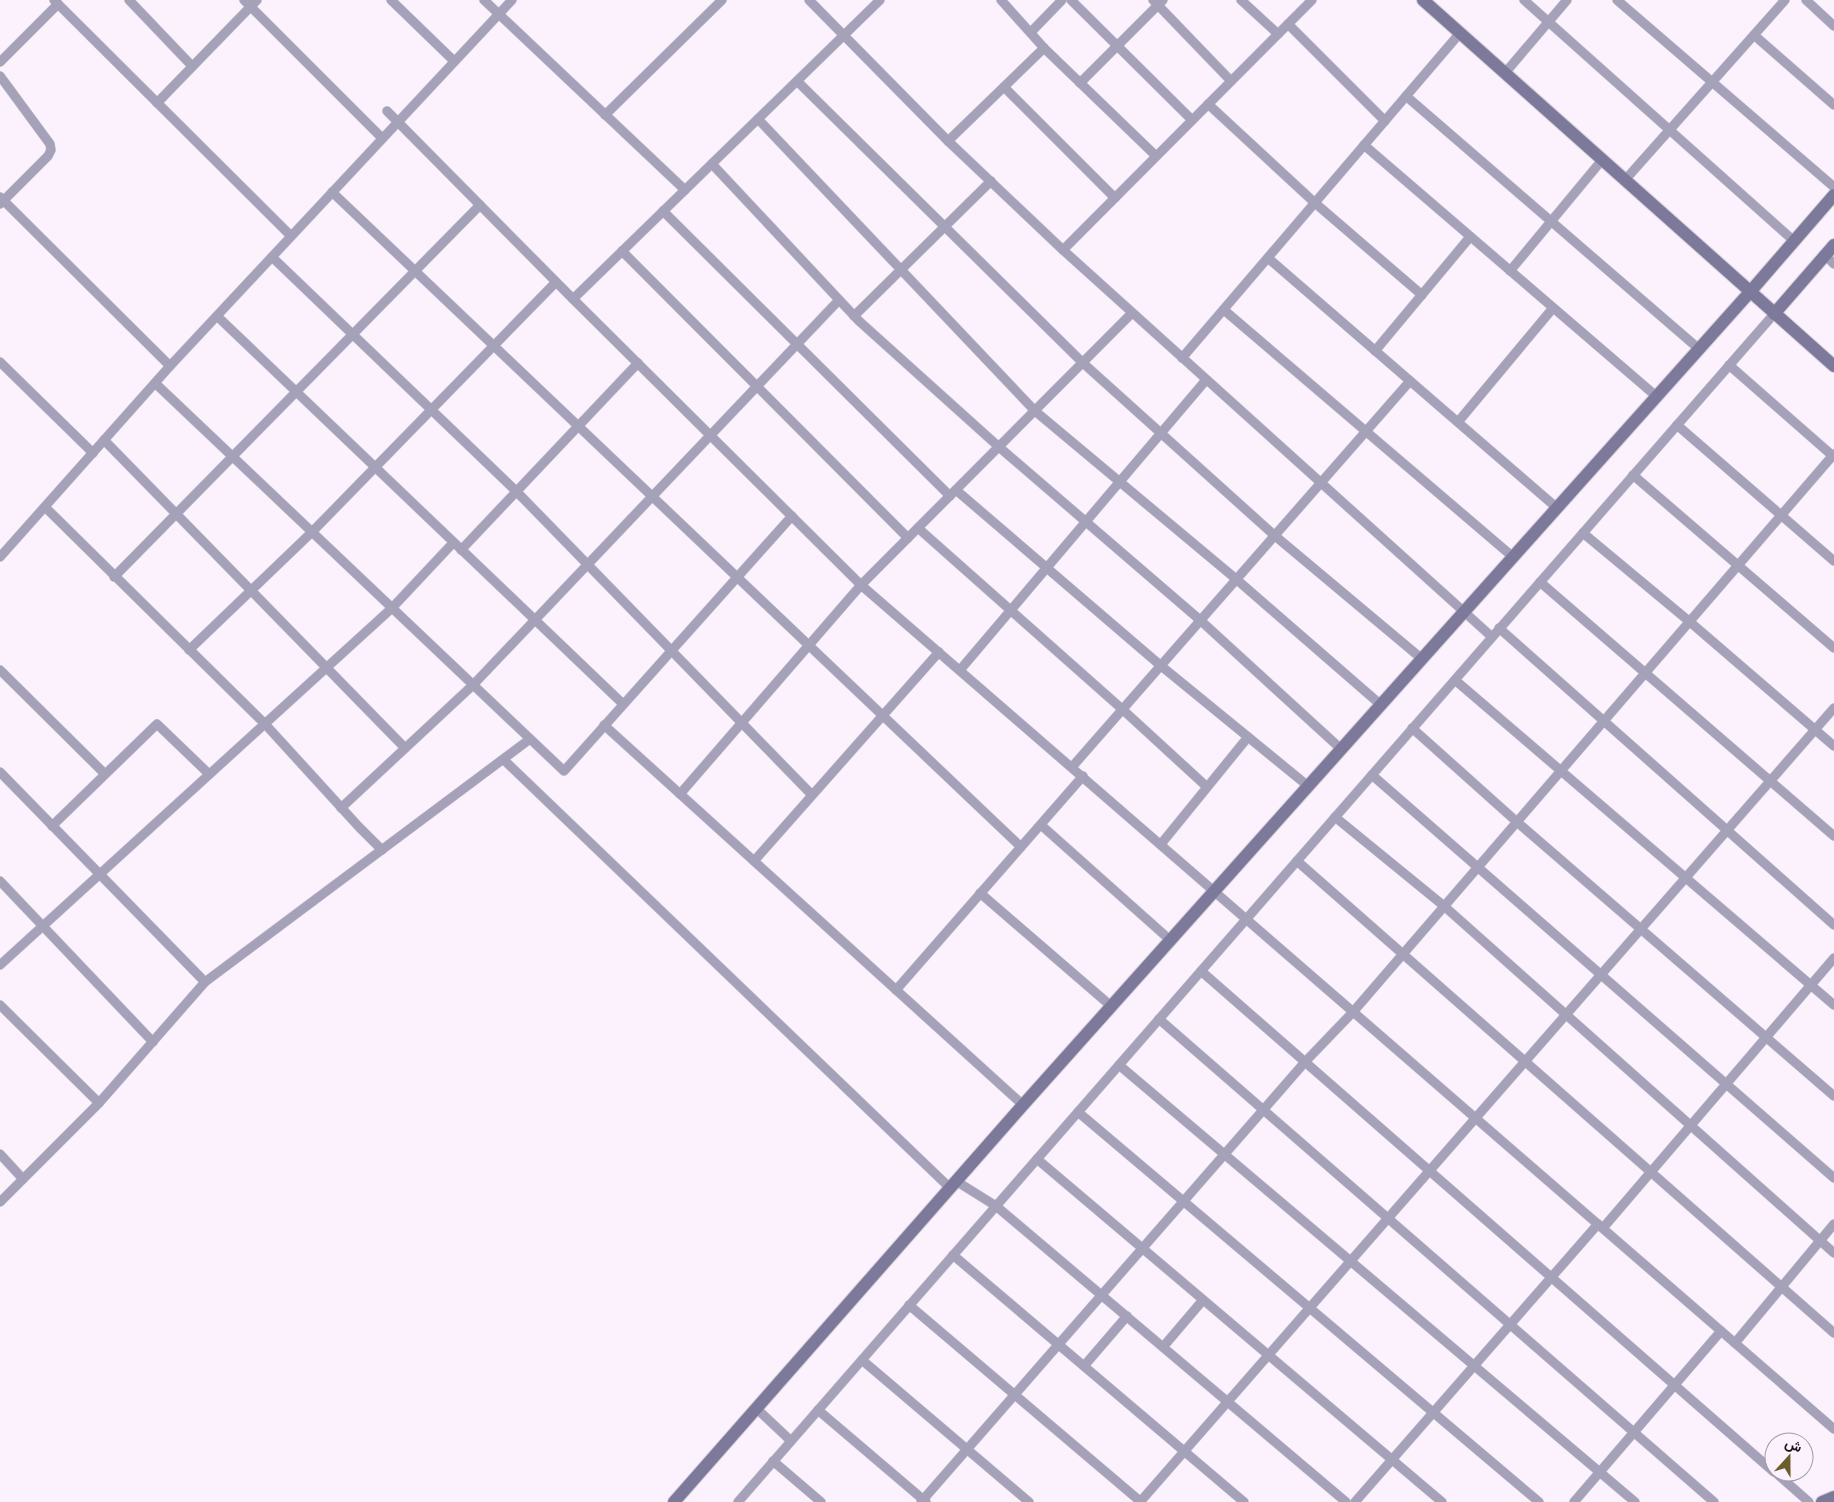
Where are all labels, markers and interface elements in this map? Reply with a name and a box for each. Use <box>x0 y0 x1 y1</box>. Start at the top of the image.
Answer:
north arrow <box>1764 1432 1814 1482</box>
text: ش <box>1783 1433 1805 1456</box>

